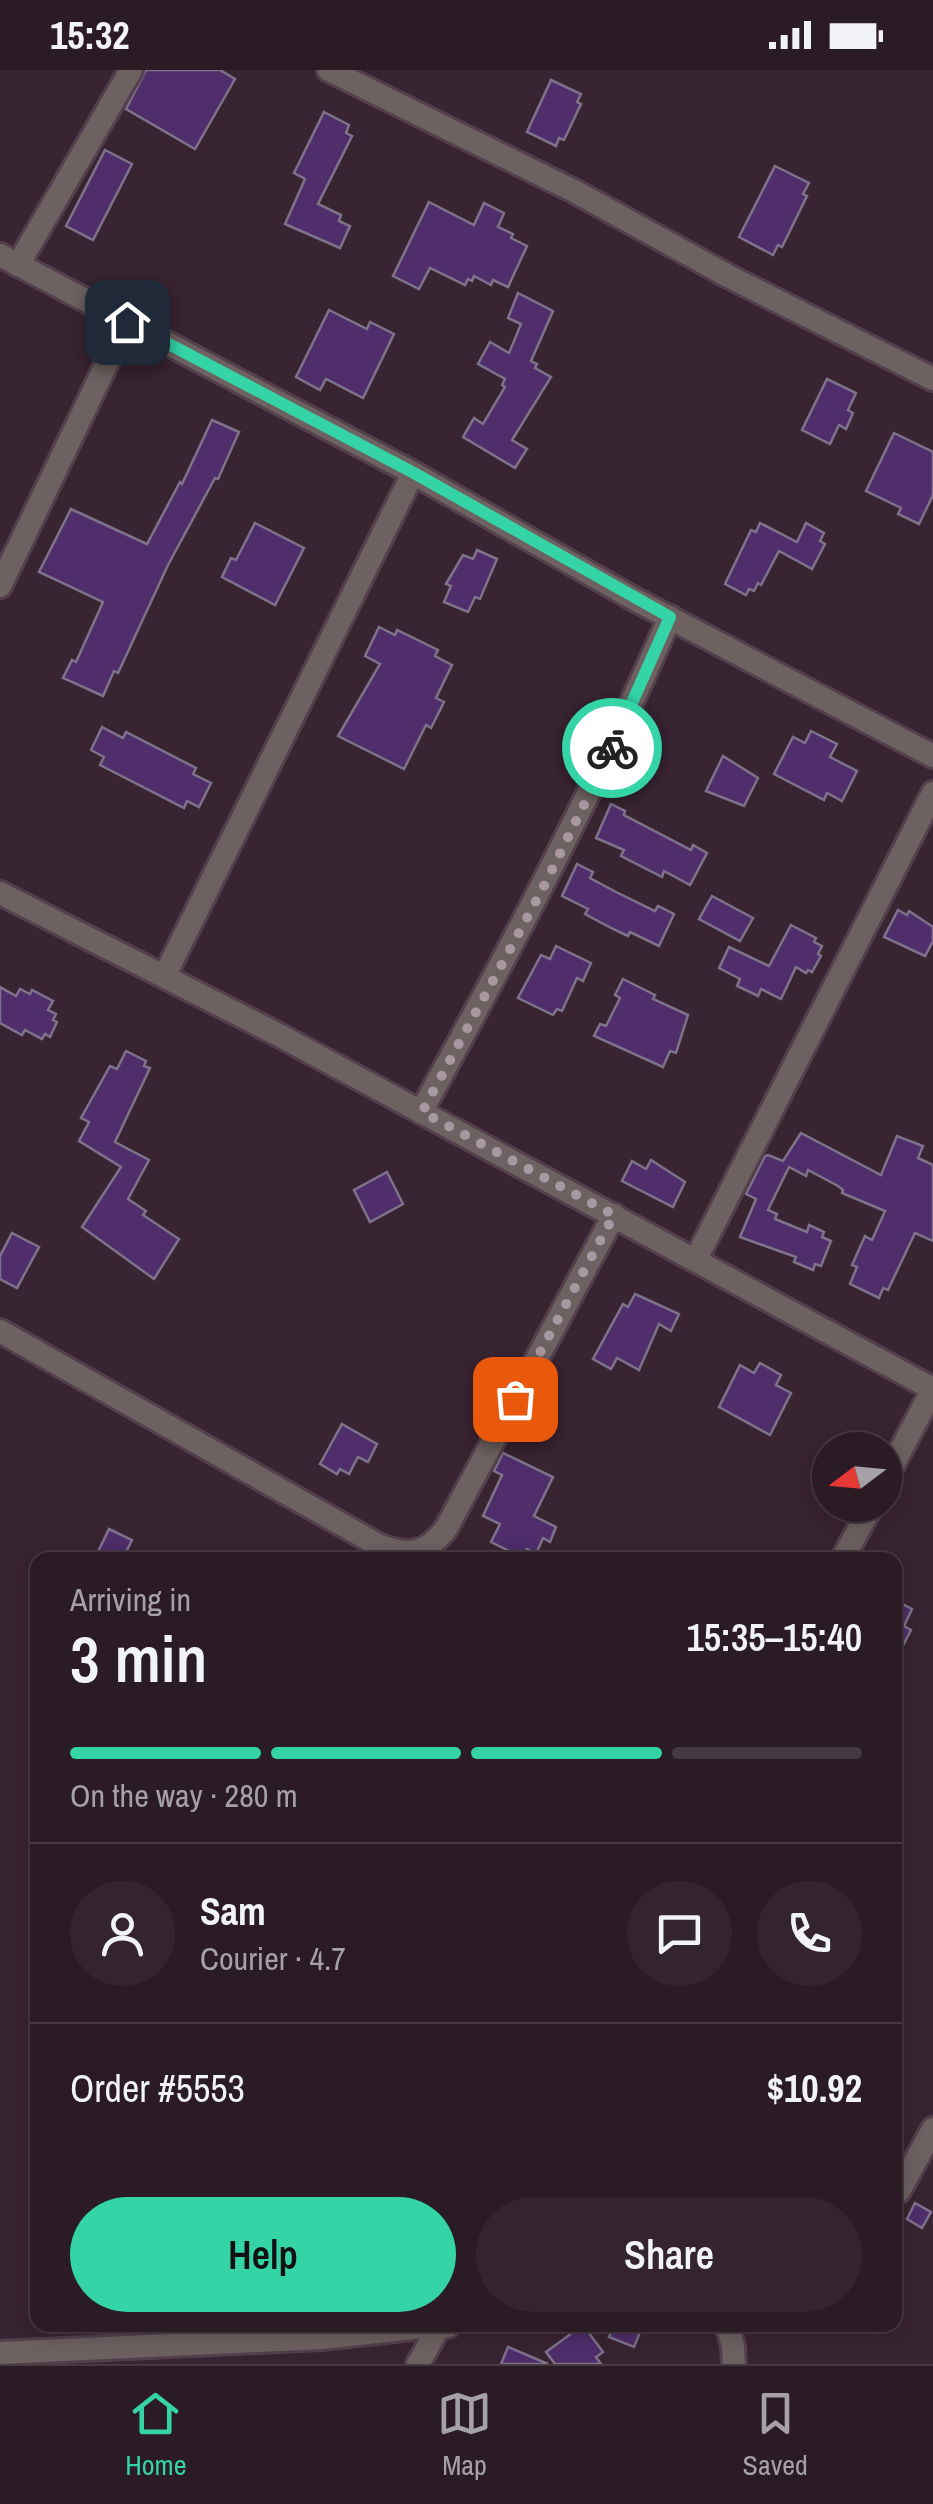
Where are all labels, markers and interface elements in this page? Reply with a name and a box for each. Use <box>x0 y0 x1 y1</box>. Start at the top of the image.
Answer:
text: 15:32 <box>50 10 130 61</box>
pin <box>85 280 170 365</box>
icon: home <box>100 295 155 350</box>
courier <box>562 698 662 798</box>
icon: bike <box>585 721 640 776</box>
pin <box>473 1357 558 1442</box>
icon: bag <box>488 1372 543 1427</box>
north arrow <box>812 1432 902 1522</box>
map controls <box>812 1432 902 1522</box>
text: Arriving in <box>70 1578 191 1621</box>
text: 15:35–15:40 <box>686 1612 862 1663</box>
text: 3 min <box>70 1615 207 1702</box>
text: On the way · 280 m <box>70 1774 298 1817</box>
button: person <box>70 1881 175 1986</box>
button: chat <box>627 1881 732 1986</box>
button: phone <box>757 1881 862 1986</box>
text: Sam <box>200 1886 266 1937</box>
text: Courier · 4.7 <box>200 1937 346 1980</box>
text: Order #5553 <box>70 2063 245 2114</box>
text: $10.92 <box>767 2063 862 2114</box>
button: Help <box>70 2197 456 2312</box>
button: Share <box>476 2197 862 2312</box>
tab: Home <box>125 2386 187 2484</box>
tab: Map <box>437 2386 492 2484</box>
tab: Saved <box>743 2386 808 2484</box>

